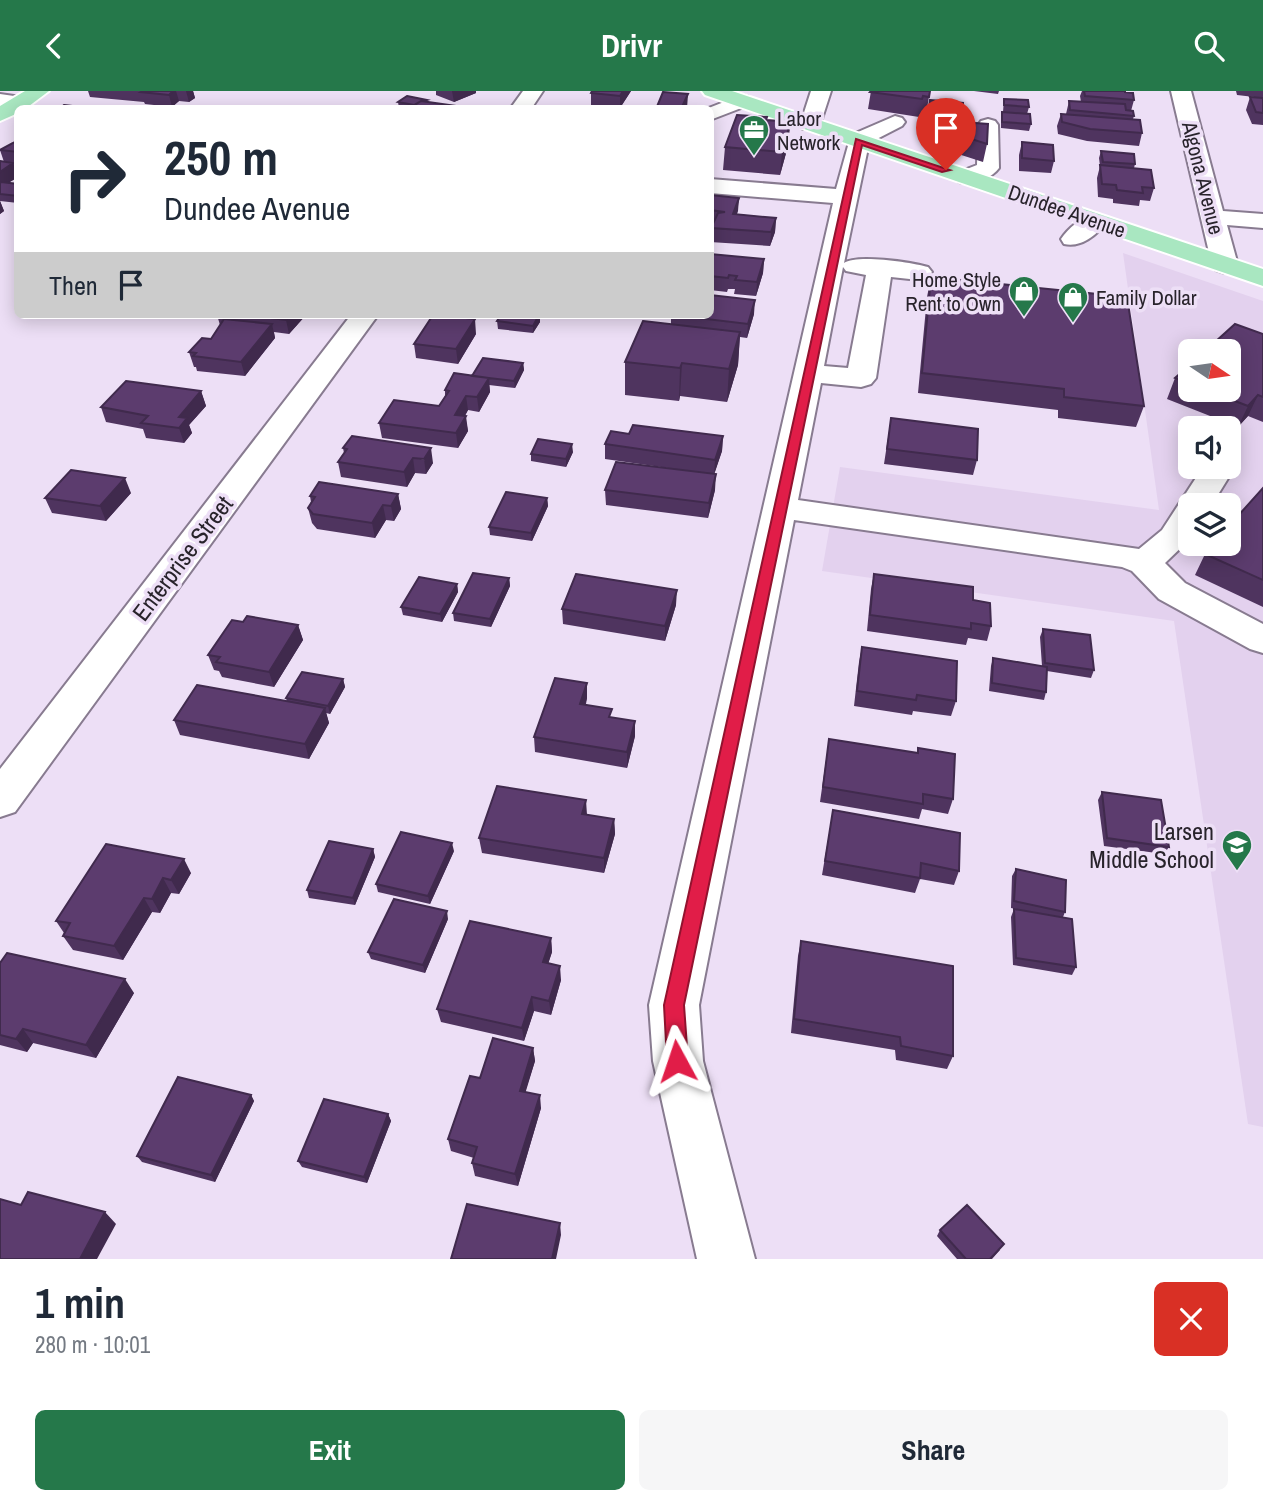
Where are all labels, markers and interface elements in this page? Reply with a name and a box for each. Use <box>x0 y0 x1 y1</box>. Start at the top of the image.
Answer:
text: Drivr <box>601 24 662 67</box>
icon: back <box>35 27 73 65</box>
icon: search <box>1190 27 1228 65</box>
pin <box>916 98 976 170</box>
place label: Labor Network <box>777 104 841 157</box>
icon: arrive <box>927 109 965 147</box>
office icon: Labor Network <box>737 113 771 157</box>
street label: Algona Avenue <box>1175 117 1231 238</box>
text: 250 m <box>164 124 278 190</box>
icon: right <box>49 133 140 224</box>
street label: Dundee Avenue <box>1004 177 1130 245</box>
text: Dundee Avenue <box>164 187 350 230</box>
place label: Home Style Rent to Own <box>905 265 1001 318</box>
icon: arrive <box>112 266 150 304</box>
text: Then <box>49 268 98 303</box>
shop icon: Home Style Rent to Own <box>1007 274 1041 318</box>
shop icon: Family Dollar <box>1056 280 1090 324</box>
place label: Family Dollar <box>1096 283 1197 312</box>
north arrow <box>1178 339 1241 403</box>
map controls <box>1178 339 1241 556</box>
button: sound <box>1178 416 1241 479</box>
street label: Enterprise Street <box>124 489 240 627</box>
button: layers <box>1178 493 1241 556</box>
place label: Larsen Middle School <box>1089 815 1214 875</box>
school or university icon: Larsen Middle School <box>1220 828 1254 872</box>
position arrow <box>640 1024 714 1098</box>
text: 1 min <box>35 1275 125 1331</box>
button: close <box>1154 1282 1228 1356</box>
text: 280 m · 10:01 <box>35 1329 150 1360</box>
button: Exit <box>35 1410 625 1490</box>
button: Share <box>639 1410 1228 1490</box>

